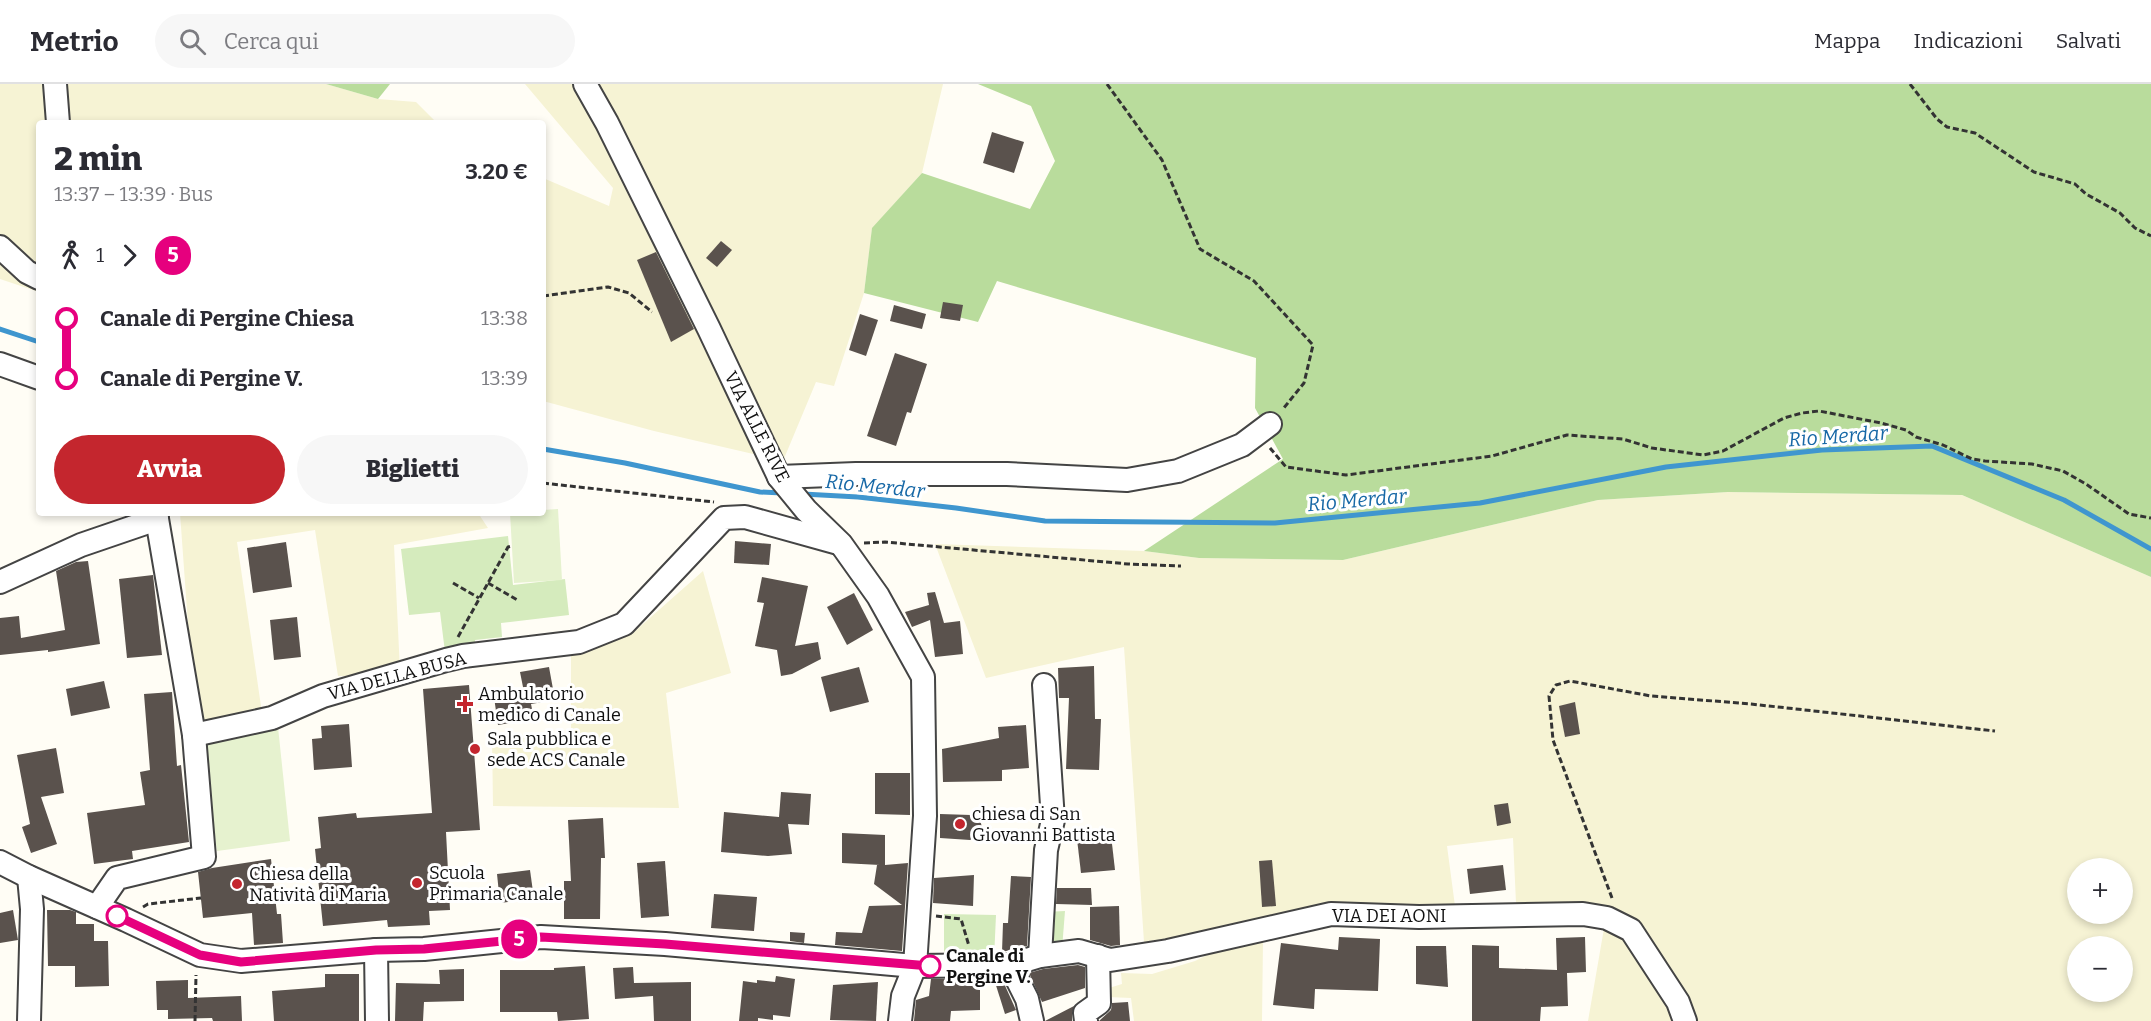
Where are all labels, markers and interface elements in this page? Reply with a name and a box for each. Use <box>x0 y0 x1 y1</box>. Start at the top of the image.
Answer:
search box <box>155 14 575 68</box>
text: Metrio <box>30 25 119 58</box>
icon: search <box>176 25 209 58</box>
text: Cerca qui <box>224 28 319 55</box>
text: Mappa <box>1814 28 1880 54</box>
text: Indicazioni <box>1913 28 2023 54</box>
text: Salvati <box>2056 28 2121 54</box>
text: 2 min <box>54 139 142 179</box>
text: 3.20 € <box>465 158 528 185</box>
text: 13:37 – 13:39 · Bus <box>54 182 213 206</box>
icon: walk <box>54 239 87 272</box>
icon: forward <box>113 239 146 272</box>
text: 5 <box>167 242 179 268</box>
text: 1 <box>96 243 104 267</box>
text: Canale di Pergine Chiesa <box>100 305 354 332</box>
text: 13:38 <box>481 306 528 330</box>
text: Canale di Pergine V. <box>100 365 303 392</box>
text: 13:39 <box>481 366 528 390</box>
street label: VIA ALLE RIVE <box>719 368 795 486</box>
water label: Rio Merdar <box>1788 420 1889 451</box>
button: Avvia <box>54 435 285 504</box>
button: Biglietti <box>297 435 528 504</box>
water label: Rio Merdar <box>824 469 927 503</box>
water label: Rio Merdar <box>1306 484 1409 516</box>
street label: VIA DELLA BUSA <box>325 647 469 705</box>
place label: Ambulatorio medico di Canale <box>478 683 621 726</box>
marker: Ambulatorio medico di Canale <box>456 695 474 713</box>
place label: Sala pubblica e sede ACS Canale <box>487 728 625 771</box>
marker: Sala pubblica e sede ACS Canale <box>468 742 482 756</box>
place label: chiesa di San Giovanni Battista <box>972 803 1116 846</box>
marker: chiesa di San Giovanni Battista <box>953 817 967 831</box>
map controls <box>2067 858 2133 1002</box>
button: + <box>2067 858 2133 924</box>
place label: Scuola Primaria Canale <box>429 862 563 905</box>
place label: Chiesa della Natività di Maria <box>249 863 387 906</box>
marker: Scuola Primaria Canale <box>410 876 424 890</box>
marker: Chiesa della Natività di Maria <box>230 877 244 891</box>
unlabelled marker <box>106 905 128 927</box>
street label: VIA DEI AONI <box>1332 905 1446 927</box>
line badge: 5 <box>500 920 538 958</box>
text: 5 <box>513 926 525 952</box>
button: − <box>2067 936 2133 1002</box>
place label: Canale di Pergine V. <box>946 945 1031 988</box>
marker: Canale di Pergine V. <box>919 955 941 977</box>

